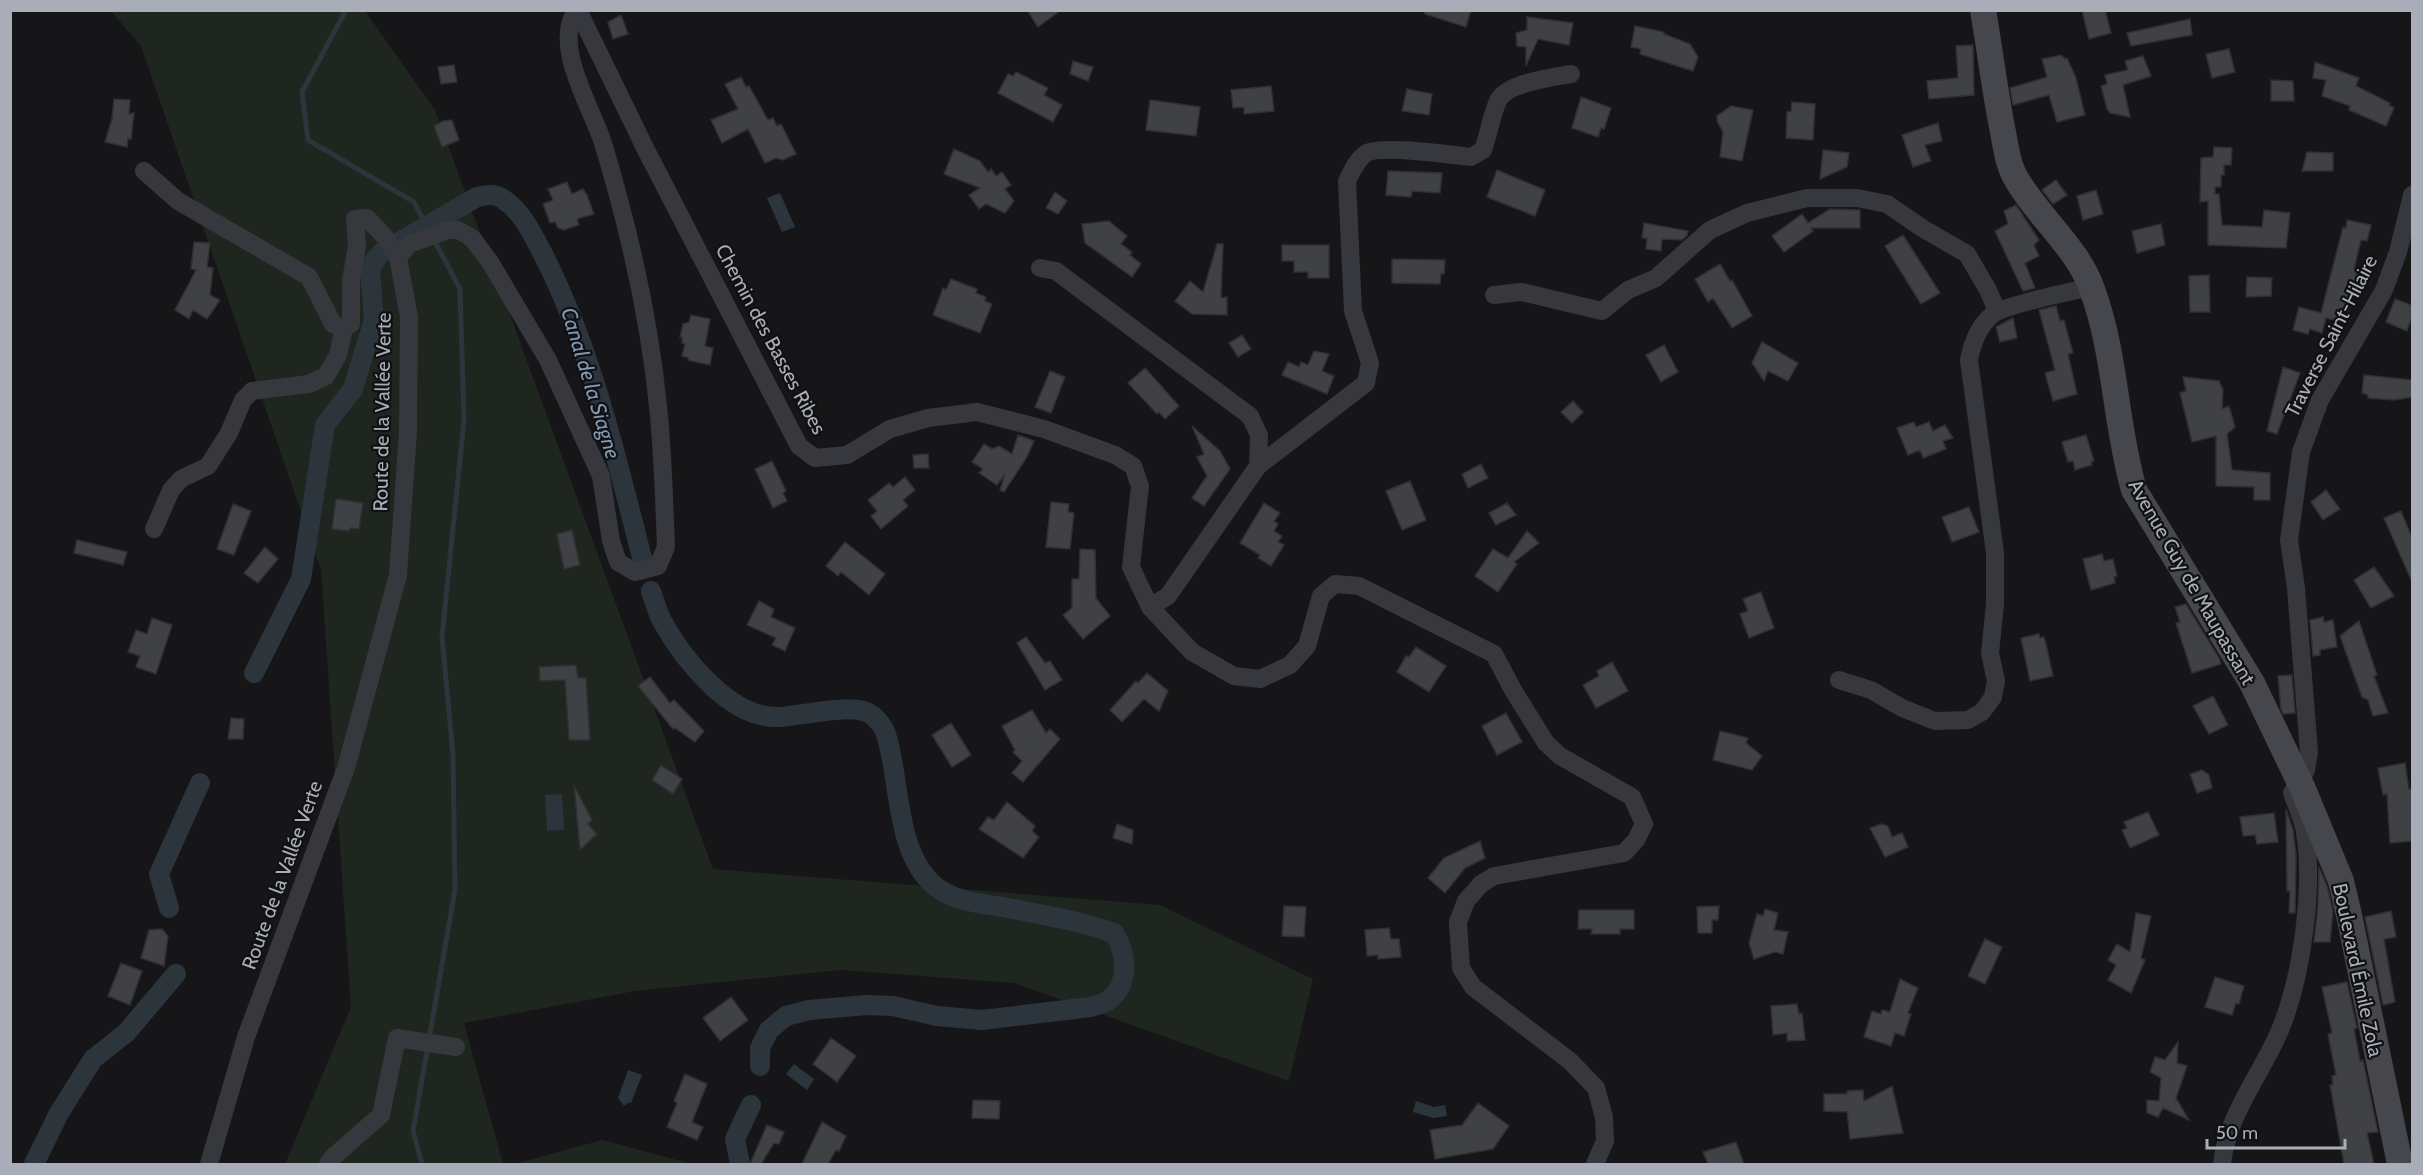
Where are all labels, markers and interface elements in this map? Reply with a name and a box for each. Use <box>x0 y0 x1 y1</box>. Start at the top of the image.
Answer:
street label: Chemin des Basses Ribes <box>711 240 831 438</box>
street label: Traverse Saint-Hilaire <box>2280 251 2382 421</box>
water label: Canal de la Siagne <box>556 304 626 462</box>
street label: Route de la Vallée Verte <box>368 312 396 512</box>
street label: Avenue Guy de Maupassant <box>2123 475 2261 689</box>
street label: Route de la Vallée Verte <box>237 777 327 973</box>
street label: Boulevard Émile Zola <box>2328 881 2388 1059</box>
scale bar <box>2207 1112 2345 1150</box>
text: 50 m <box>2216 1122 2258 1144</box>

